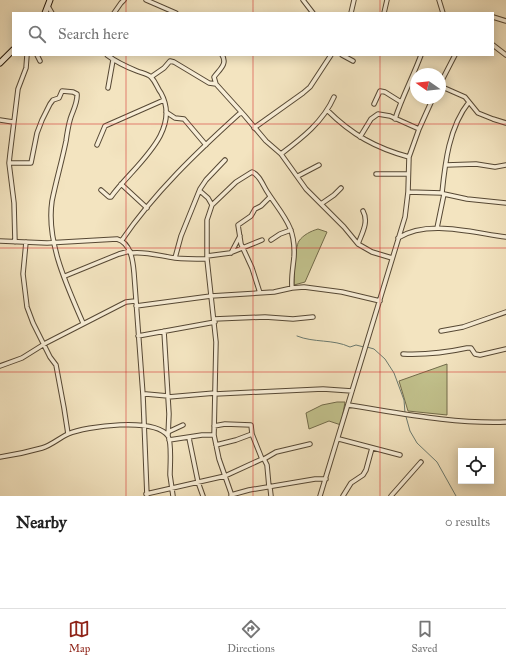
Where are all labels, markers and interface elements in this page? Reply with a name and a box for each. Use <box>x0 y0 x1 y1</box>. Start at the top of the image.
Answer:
search box <box>12 12 494 56</box>
icon: search <box>26 23 48 45</box>
text: Search here <box>58 25 129 43</box>
north arrow <box>410 68 446 104</box>
map controls <box>458 448 494 484</box>
button: locate <box>458 448 494 484</box>
text: Nearby <box>16 512 67 533</box>
text: 0 results <box>445 514 490 530</box>
tab: Map <box>68 618 90 655</box>
tab: Directions <box>227 618 275 655</box>
tab: Saved <box>411 618 438 655</box>

